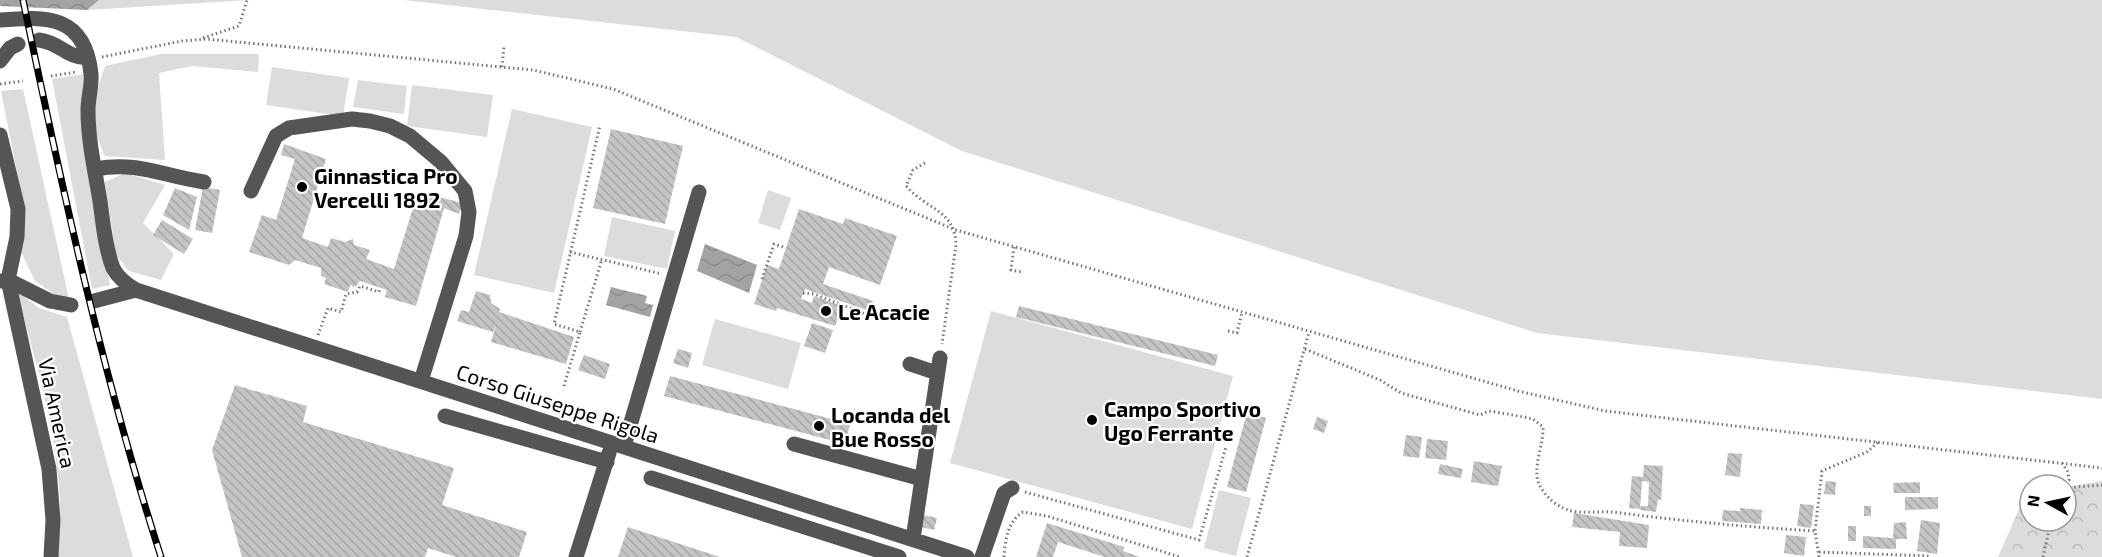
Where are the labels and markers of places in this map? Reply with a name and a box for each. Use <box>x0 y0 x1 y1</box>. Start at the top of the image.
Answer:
place label: Ginnastica Pro Vercelli 1892 <box>314 163 458 212</box>
marker: Ginnastica Pro Vercelli 1892 <box>295 180 309 194</box>
place label: Le Acacie <box>838 299 930 324</box>
marker: Le Acacie <box>819 304 833 318</box>
place label: Campo Sportivo Ugo Ferrante <box>1104 396 1261 445</box>
place label: Locanda del Bue Rosso <box>831 402 950 451</box>
marker: Campo Sportivo Ugo Ferrante <box>1085 413 1099 427</box>
marker: Locanda del Bue Rosso <box>812 419 826 433</box>

